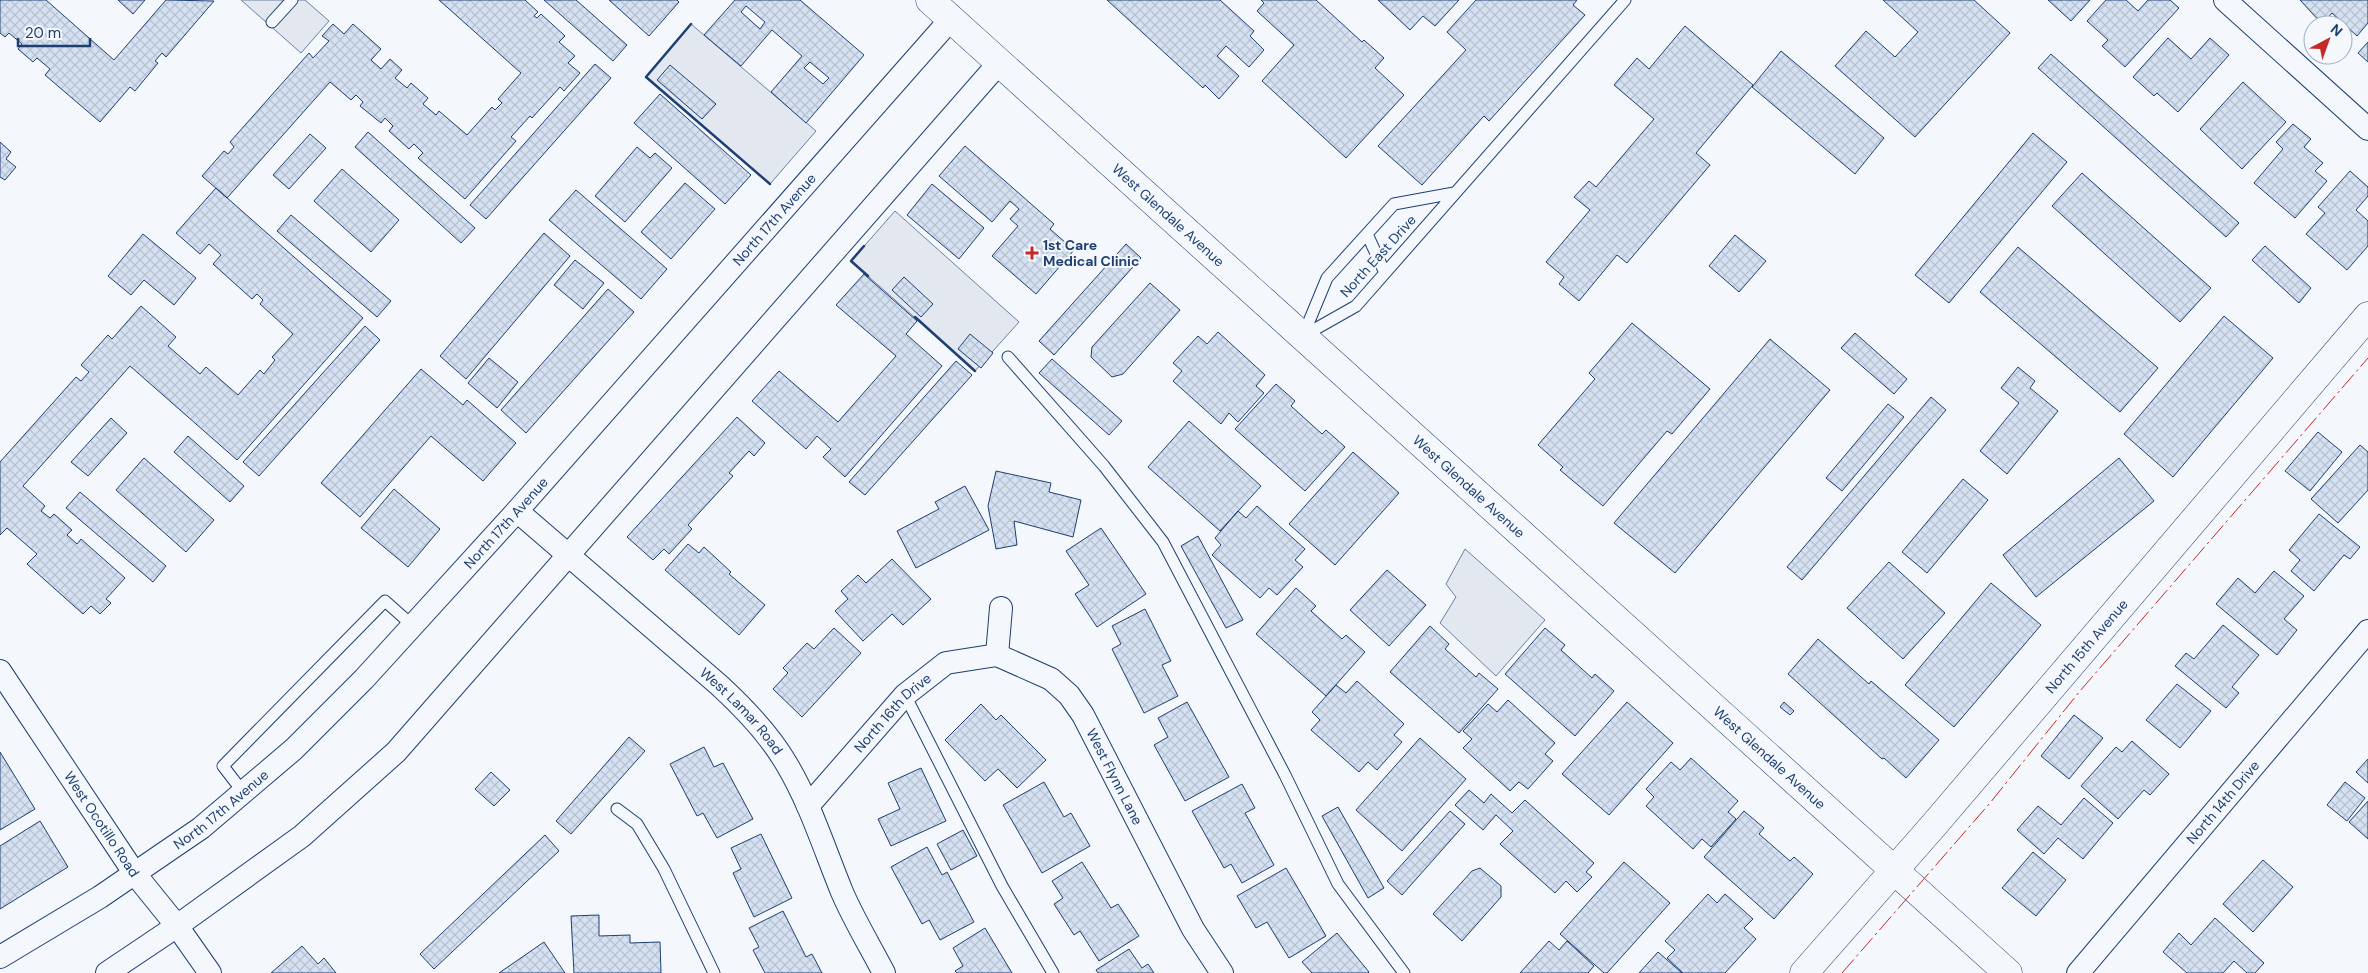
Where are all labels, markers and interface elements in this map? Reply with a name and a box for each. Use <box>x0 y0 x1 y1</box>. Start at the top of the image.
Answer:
scale bar <box>18 15 90 47</box>
north arrow <box>2303 15 2353 65</box>
text: N <box>2327 20 2346 40</box>
text: 20 m <box>25 23 61 43</box>
street label: West Glendale Avenue <box>1108 160 1228 270</box>
street label: North 17th Avenue <box>729 169 820 269</box>
street label: North East Drive <box>1336 211 1420 301</box>
place label: 1st Care Medical Clinic <box>1043 236 1139 270</box>
marker: 1st Care Medical Clinic <box>1025 246 1039 260</box>
street label: West Glendale Avenue <box>1409 431 1529 542</box>
street label: North 17th Avenue <box>460 473 552 572</box>
street label: North 15th Avenue <box>2041 595 2132 697</box>
street label: West Lamar Road <box>696 664 787 758</box>
street label: North 16th Drive <box>850 669 935 756</box>
street label: West Glendale Avenue <box>1710 702 1830 813</box>
street label: West Flynn Lane <box>1082 725 1147 828</box>
street label: North 14th Drive <box>2182 757 2263 848</box>
street label: North 17th Avenue <box>170 766 272 853</box>
street label: West Ocotillo Road <box>60 768 144 881</box>

